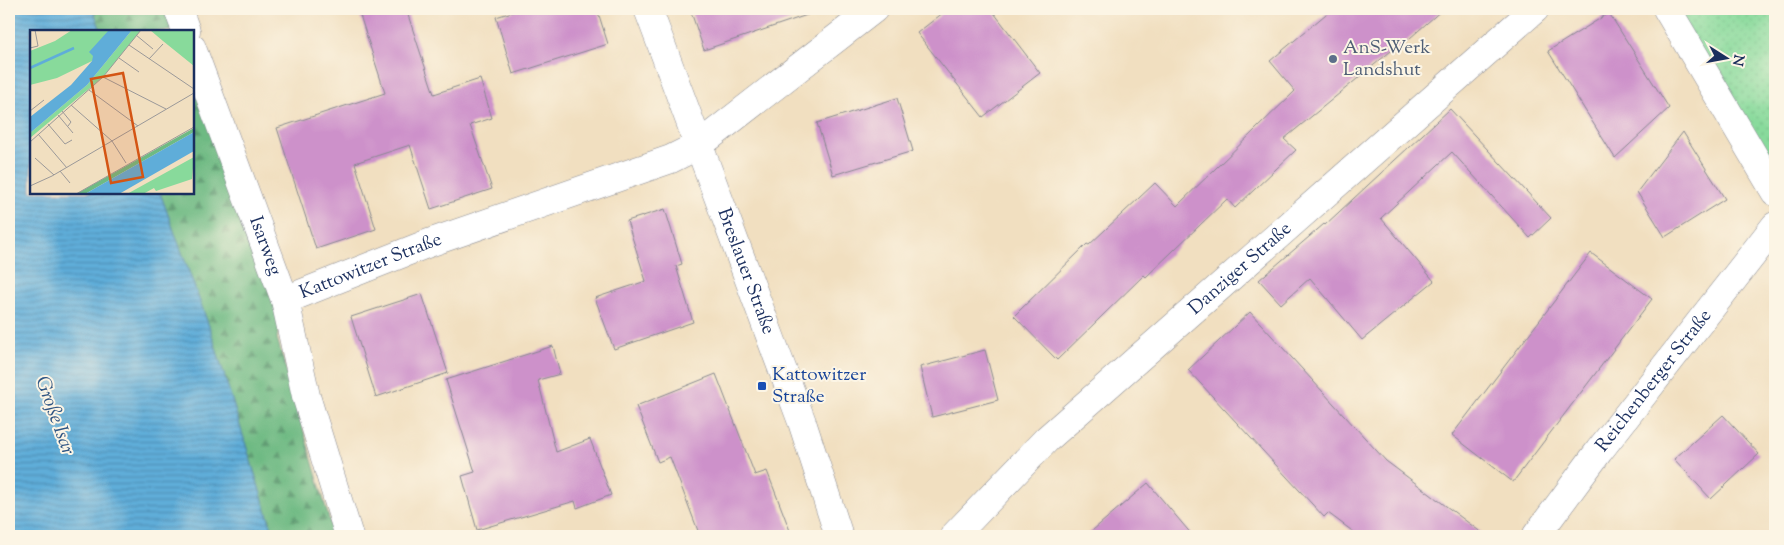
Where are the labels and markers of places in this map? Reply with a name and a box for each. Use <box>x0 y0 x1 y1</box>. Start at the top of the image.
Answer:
place label: AnS-Werk Landshut <box>1343 35 1431 84</box>
marker: AnS-Werk Landshut <box>1327 53 1339 65</box>
place label: Kattowitzer Straße <box>772 362 866 411</box>
marker: Kattowitzer Straße <box>756 380 768 392</box>

